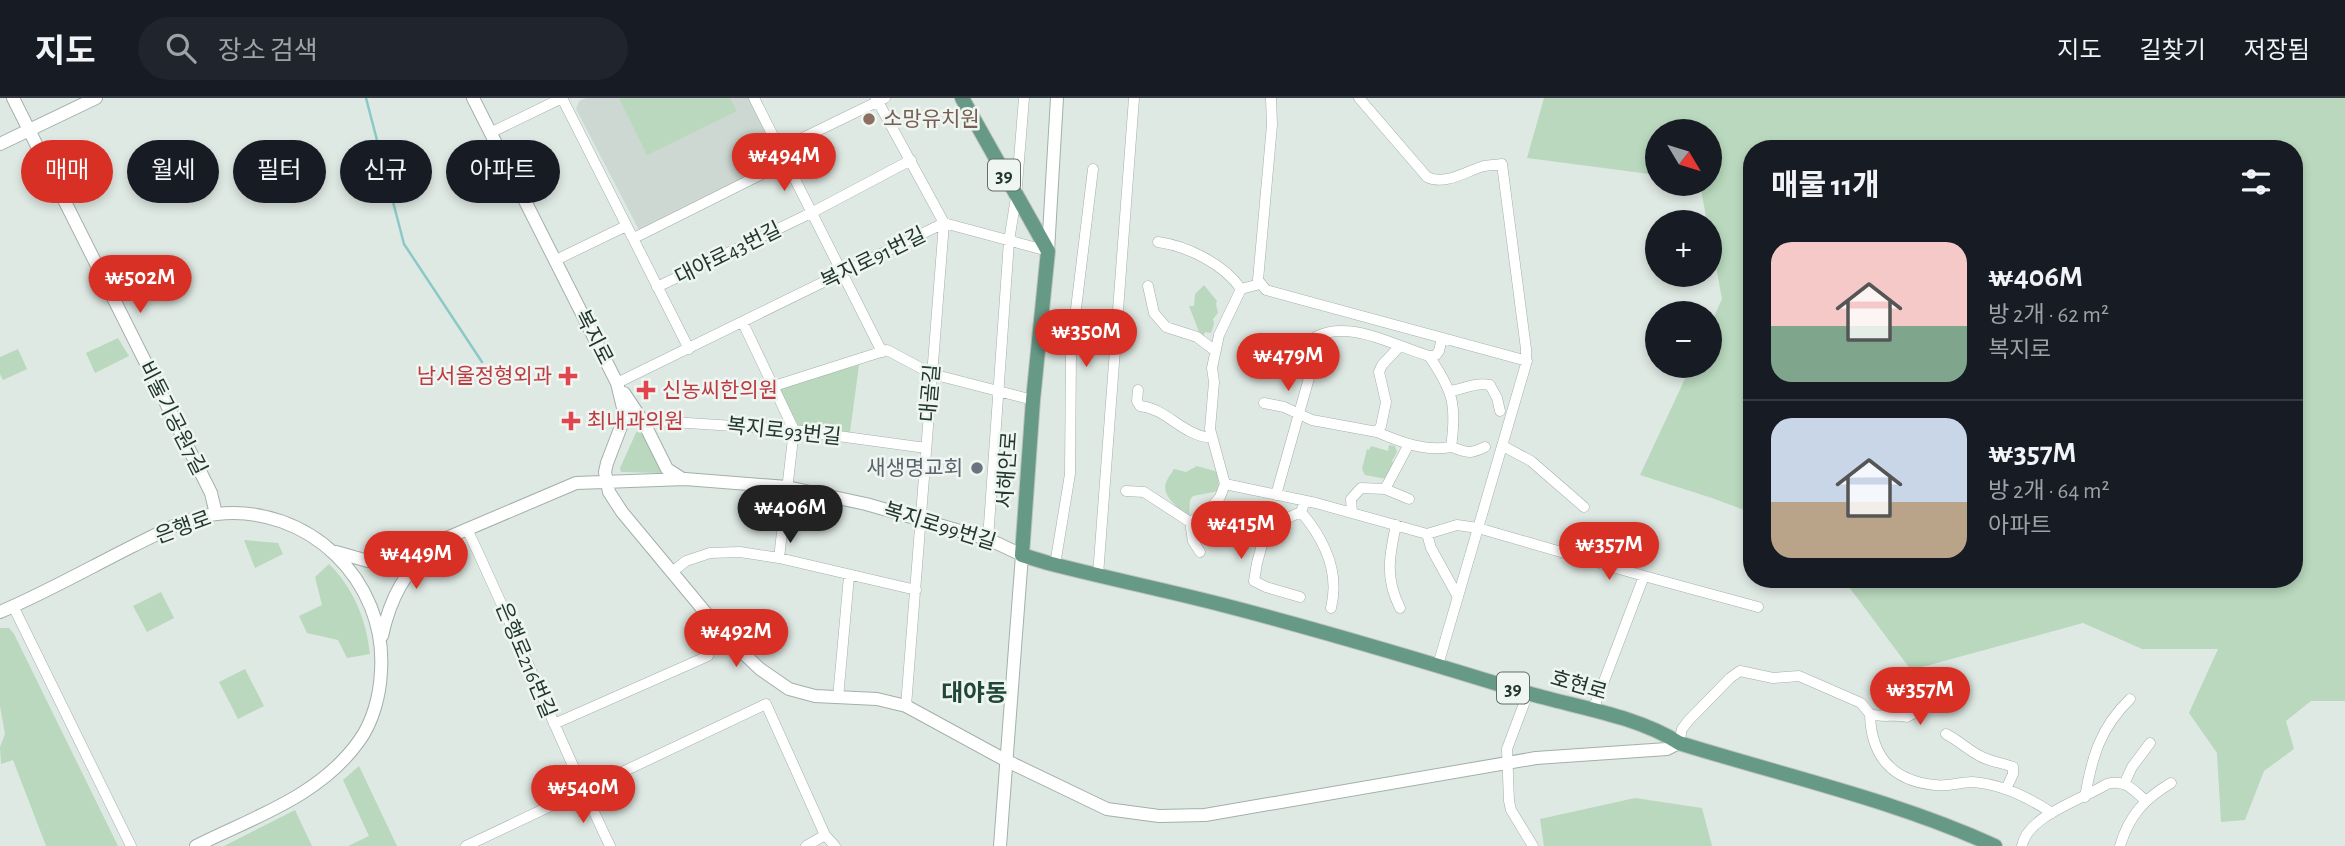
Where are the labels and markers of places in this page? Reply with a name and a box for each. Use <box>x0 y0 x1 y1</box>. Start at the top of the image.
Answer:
place label: 소망유치원 <box>883 108 980 130</box>
marker: 소망유치원 <box>861 111 877 127</box>
pin: ₩494M <box>735 134 833 193</box>
pin: ₩502M <box>91 256 189 315</box>
pin: ₩350M <box>1037 310 1135 369</box>
pin: ₩479M <box>1239 334 1337 393</box>
place label: 남서울정형외과 <box>417 365 552 387</box>
marker: 남서울정형외과 <box>558 366 578 386</box>
place label: 신농씨한의원 <box>662 379 778 401</box>
marker: 신농씨한의원 <box>636 380 656 400</box>
place label: 최내과의원 <box>587 410 684 432</box>
marker: 최내과의원 <box>561 411 581 431</box>
place label: 새생명교회 <box>866 457 963 479</box>
marker: 새생명교회 <box>969 460 985 476</box>
pin: ₩406M <box>741 486 839 545</box>
pin: ₩415M <box>1192 502 1290 561</box>
pin: ₩357M <box>1560 522 1658 582</box>
pin: ₩449M <box>367 532 465 591</box>
pin: ₩492M <box>687 610 785 669</box>
pin: ₩357M <box>1871 668 1969 727</box>
pin: ₩540M <box>534 766 632 825</box>

